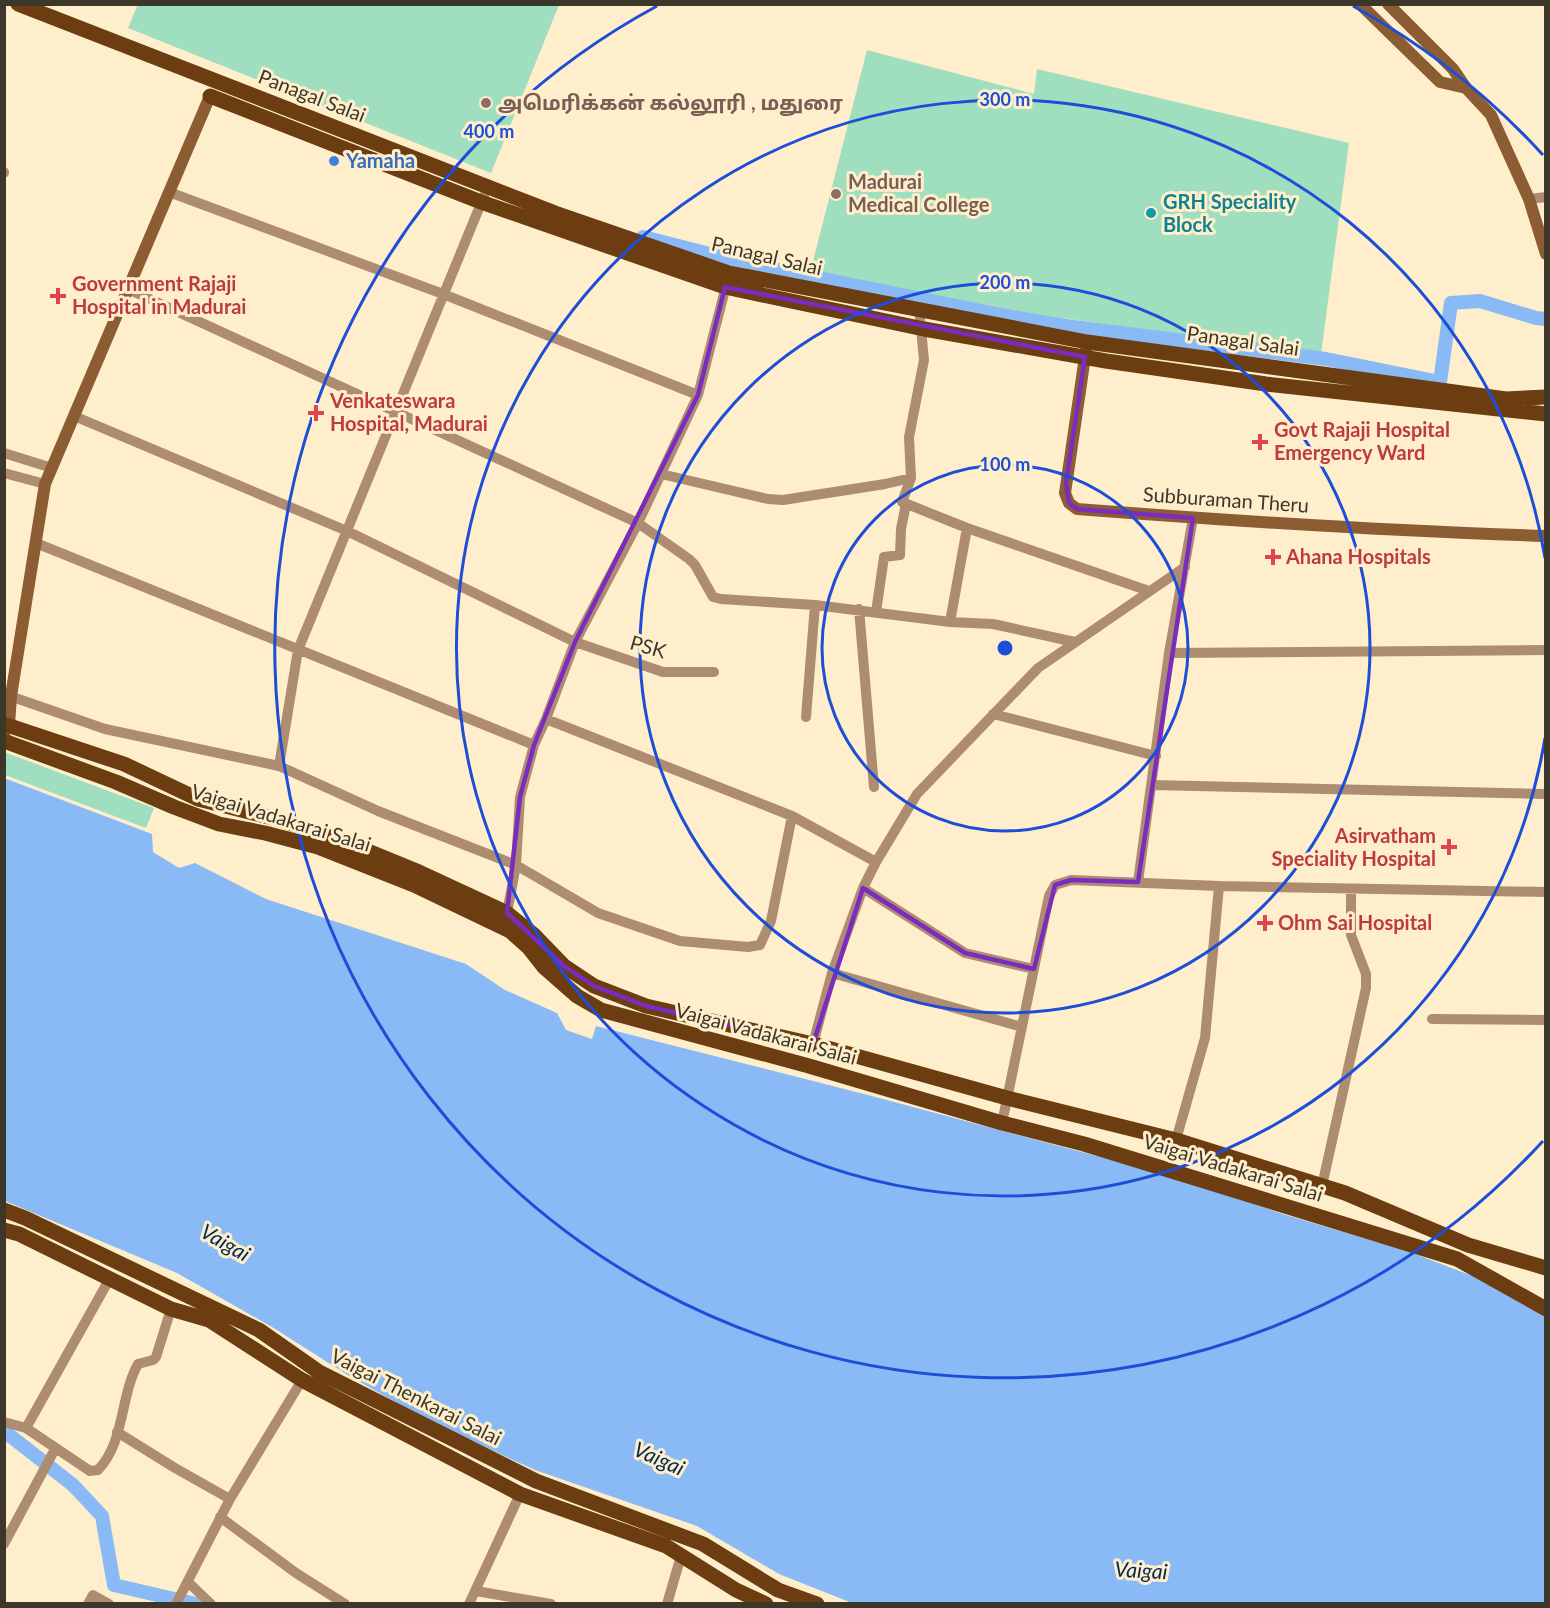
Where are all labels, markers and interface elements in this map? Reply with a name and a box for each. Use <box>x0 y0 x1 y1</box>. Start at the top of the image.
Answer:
street label: Panagal Salai <box>255 64 369 127</box>
text: 300 m <box>980 88 1030 110</box>
place label: அமெரிக்கன் கல்லூரி , மதுரை <box>498 90 843 116</box>
marker: அமெரிக்கன் கல்லூரி , மதுரை <box>479 96 493 110</box>
text: 400 m <box>464 120 514 142</box>
place label: Yamaha <box>345 148 415 172</box>
marker: Yamaha <box>327 154 341 168</box>
place label: Madurai Medical College <box>848 169 990 216</box>
marker: Madurai Medical College <box>829 187 843 201</box>
place label: GRH Speciality Block <box>1163 189 1297 236</box>
marker: GRH Speciality Block <box>1144 206 1158 220</box>
street label: Panagal Salai <box>709 231 825 279</box>
place label: Government Rajaji Hospital in Madurai <box>72 271 246 318</box>
text: 200 m <box>980 271 1030 293</box>
marker: Government Rajaji Hospital in Madurai <box>49 287 67 305</box>
street label: Panagal Salai <box>1186 320 1301 360</box>
place label: Venkateswara Hospital, Madurai <box>329 388 488 435</box>
marker: Venkateswara Hospital, Madurai <box>307 404 325 422</box>
place label: Govt Rajaji Hospital Emergency Ward <box>1274 417 1450 464</box>
marker: Govt Rajaji Hospital Emergency Ward <box>1251 433 1269 451</box>
text: 100 m <box>980 453 1030 475</box>
street label: Subburaman Theru <box>1142 481 1310 517</box>
place label: Ahana Hospitals <box>1285 544 1431 568</box>
marker: Ahana Hospitals <box>1264 548 1282 566</box>
street label: PSK <box>628 630 670 663</box>
centre of rings <box>995 638 1015 658</box>
street label: Vaigai Vadakarai Salai <box>189 778 374 856</box>
place label: Asirvatham Speciality Hospital <box>1272 823 1436 870</box>
marker: Asirvatham Speciality Hospital <box>1440 838 1458 856</box>
place label: Ohm Sai Hospital <box>1278 910 1432 934</box>
marker: Ohm Sai Hospital <box>1256 914 1274 932</box>
street label: Vaigai Vadakarai Salai <box>673 997 860 1069</box>
street label: Vaigai Vadakarai Salai <box>1141 1128 1326 1206</box>
water label: Vaigai <box>197 1218 255 1266</box>
street label: Vaigai Thenkarai Salai <box>327 1343 506 1450</box>
water label: Vaigai <box>630 1435 689 1480</box>
water label: Vaigai <box>1114 1556 1168 1583</box>

